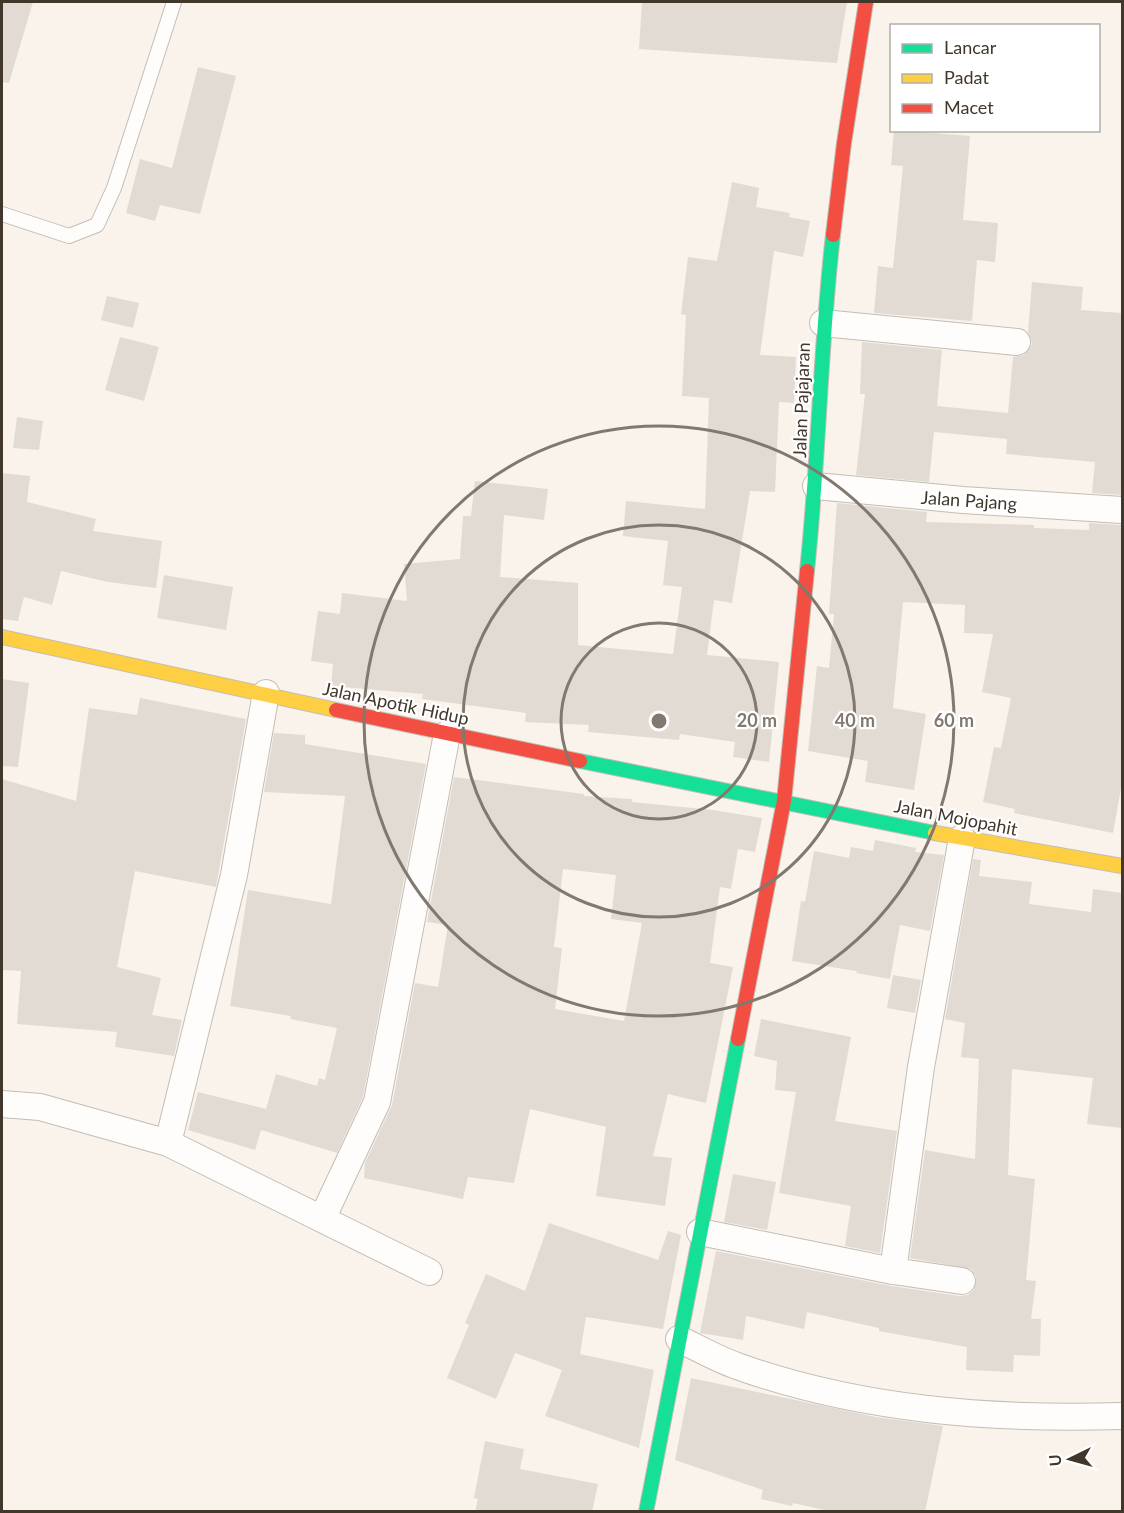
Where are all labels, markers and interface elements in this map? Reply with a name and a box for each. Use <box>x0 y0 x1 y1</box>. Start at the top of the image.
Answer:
legend <box>890 24 1100 132</box>
text: Lancar <box>944 36 997 58</box>
text: Padat <box>944 66 989 88</box>
text: Macet <box>944 96 994 118</box>
street label: Jalan Pajajaran <box>788 342 814 458</box>
street label: Jalan Pajang <box>920 486 1018 514</box>
street label: Jalan Apotik Hidup <box>321 677 471 729</box>
text: 20 m <box>737 709 777 731</box>
text: 40 m <box>835 709 875 731</box>
text: 60 m <box>934 709 974 731</box>
centre of rings <box>649 711 669 731</box>
street label: Jalan Mojopahit <box>893 794 1020 840</box>
north arrow <box>1040 1429 1100 1489</box>
text: U <box>1045 1454 1065 1467</box>

